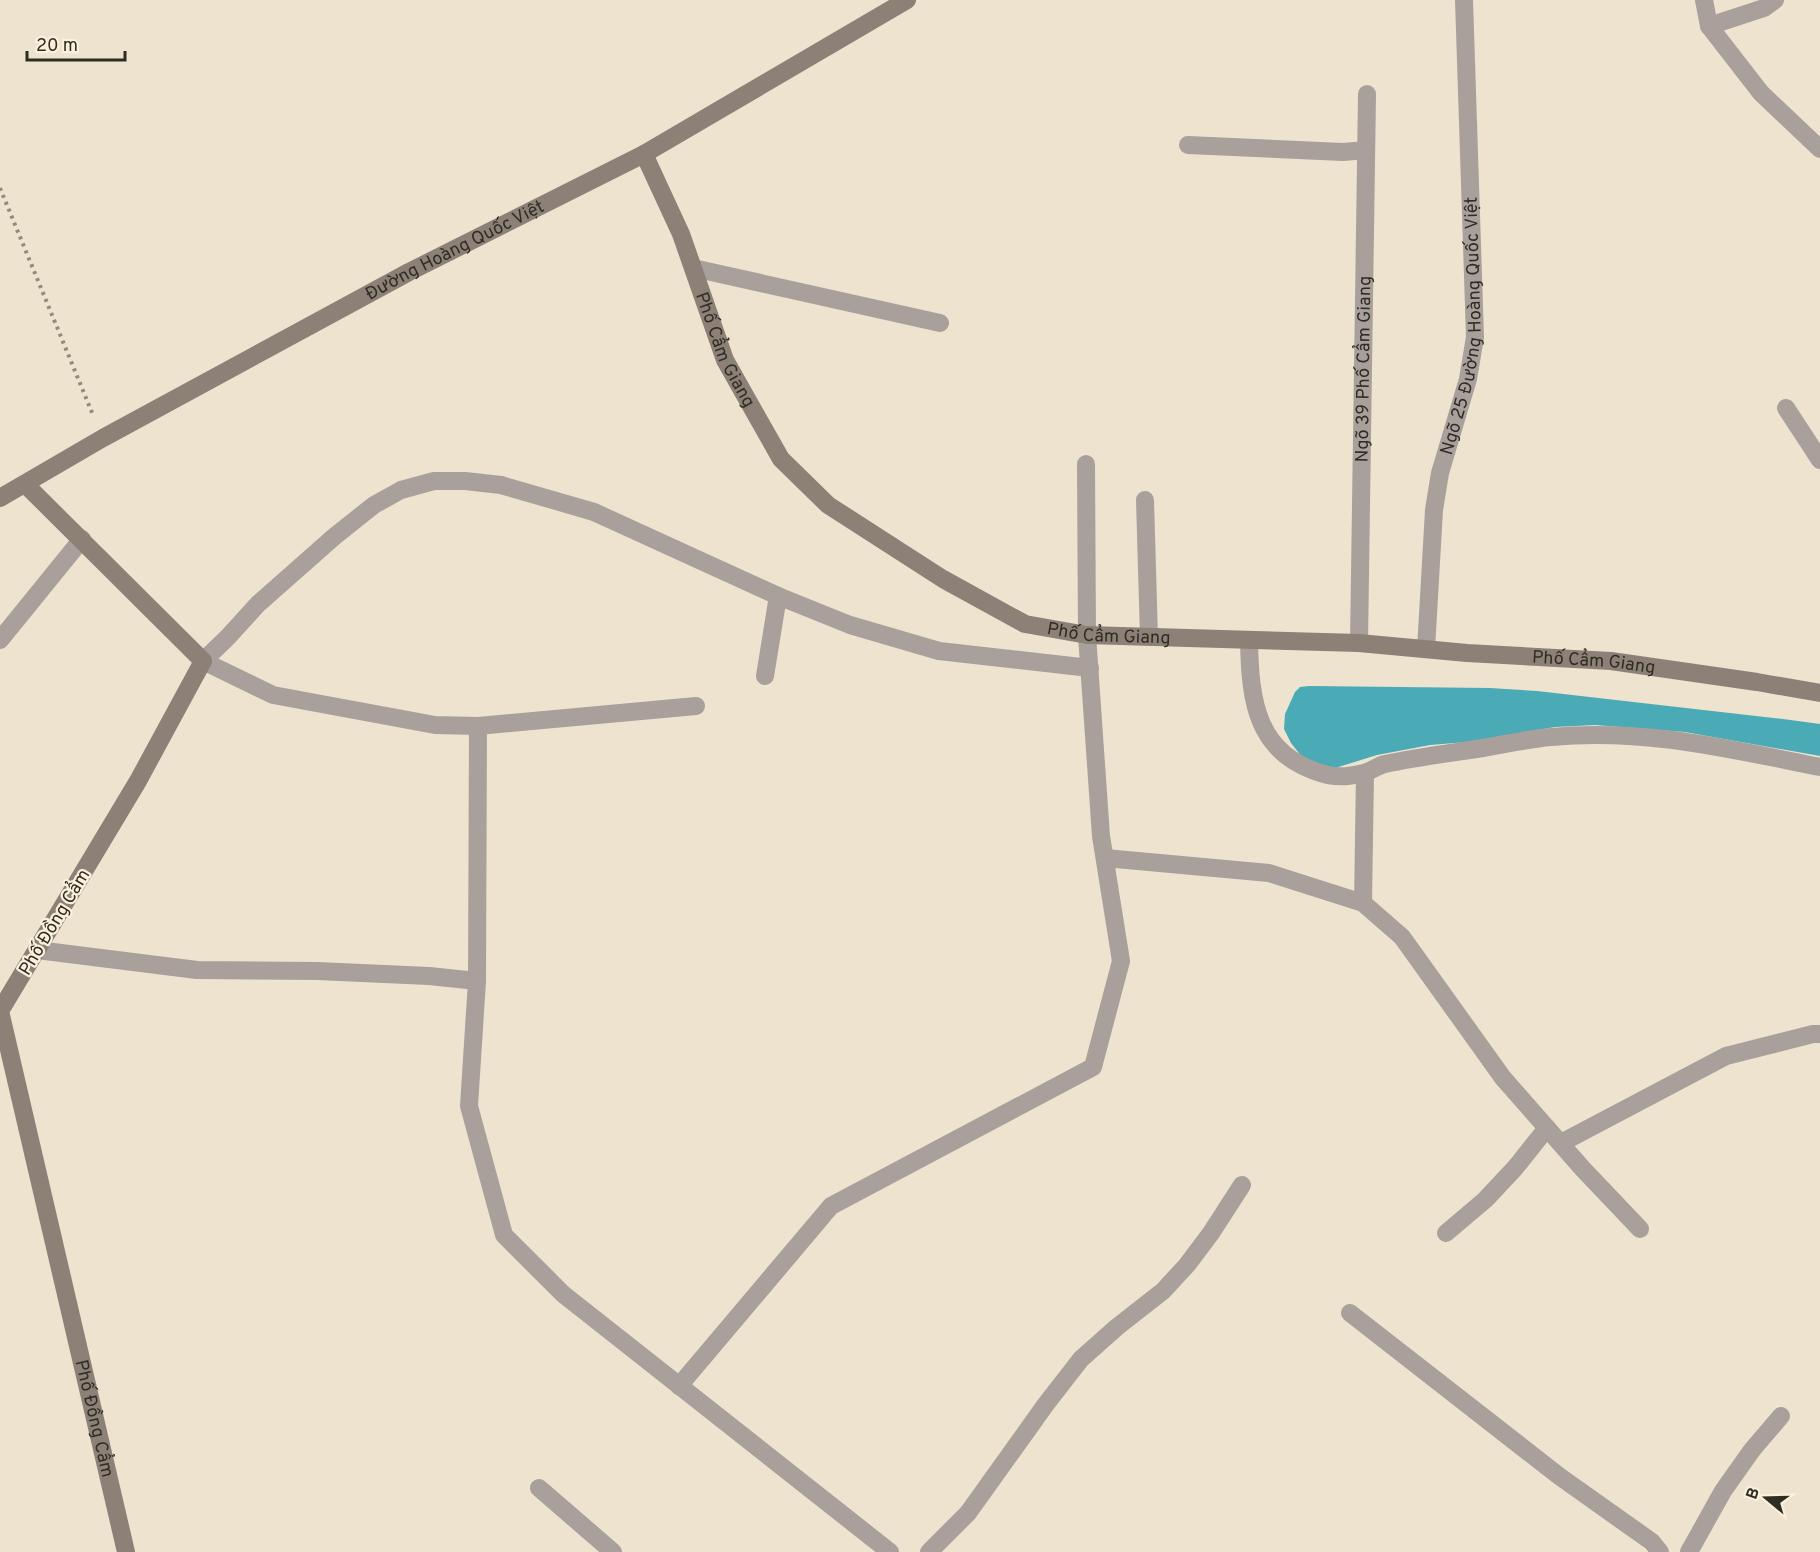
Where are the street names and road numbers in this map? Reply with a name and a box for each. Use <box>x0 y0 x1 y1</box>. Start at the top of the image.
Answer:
street label: Đường Hoàng Quốc Việt <box>362 196 548 306</box>
street label: Ngõ 25 Đường Hoàng Quốc Việt <box>1436 196 1488 458</box>
street label: Ngõ 39 Phố Cẩm Giang <box>1349 276 1377 463</box>
street label: Phố Cẩm Giang <box>689 289 759 412</box>
street label: Phố Cẩm Giang <box>1045 618 1171 650</box>
street label: Phố Cẩm Giang <box>1531 645 1657 680</box>
street label: Phố Đồng Cẩm <box>11 863 96 980</box>
street label: Phố Đồng Cẩm <box>69 1358 119 1480</box>

